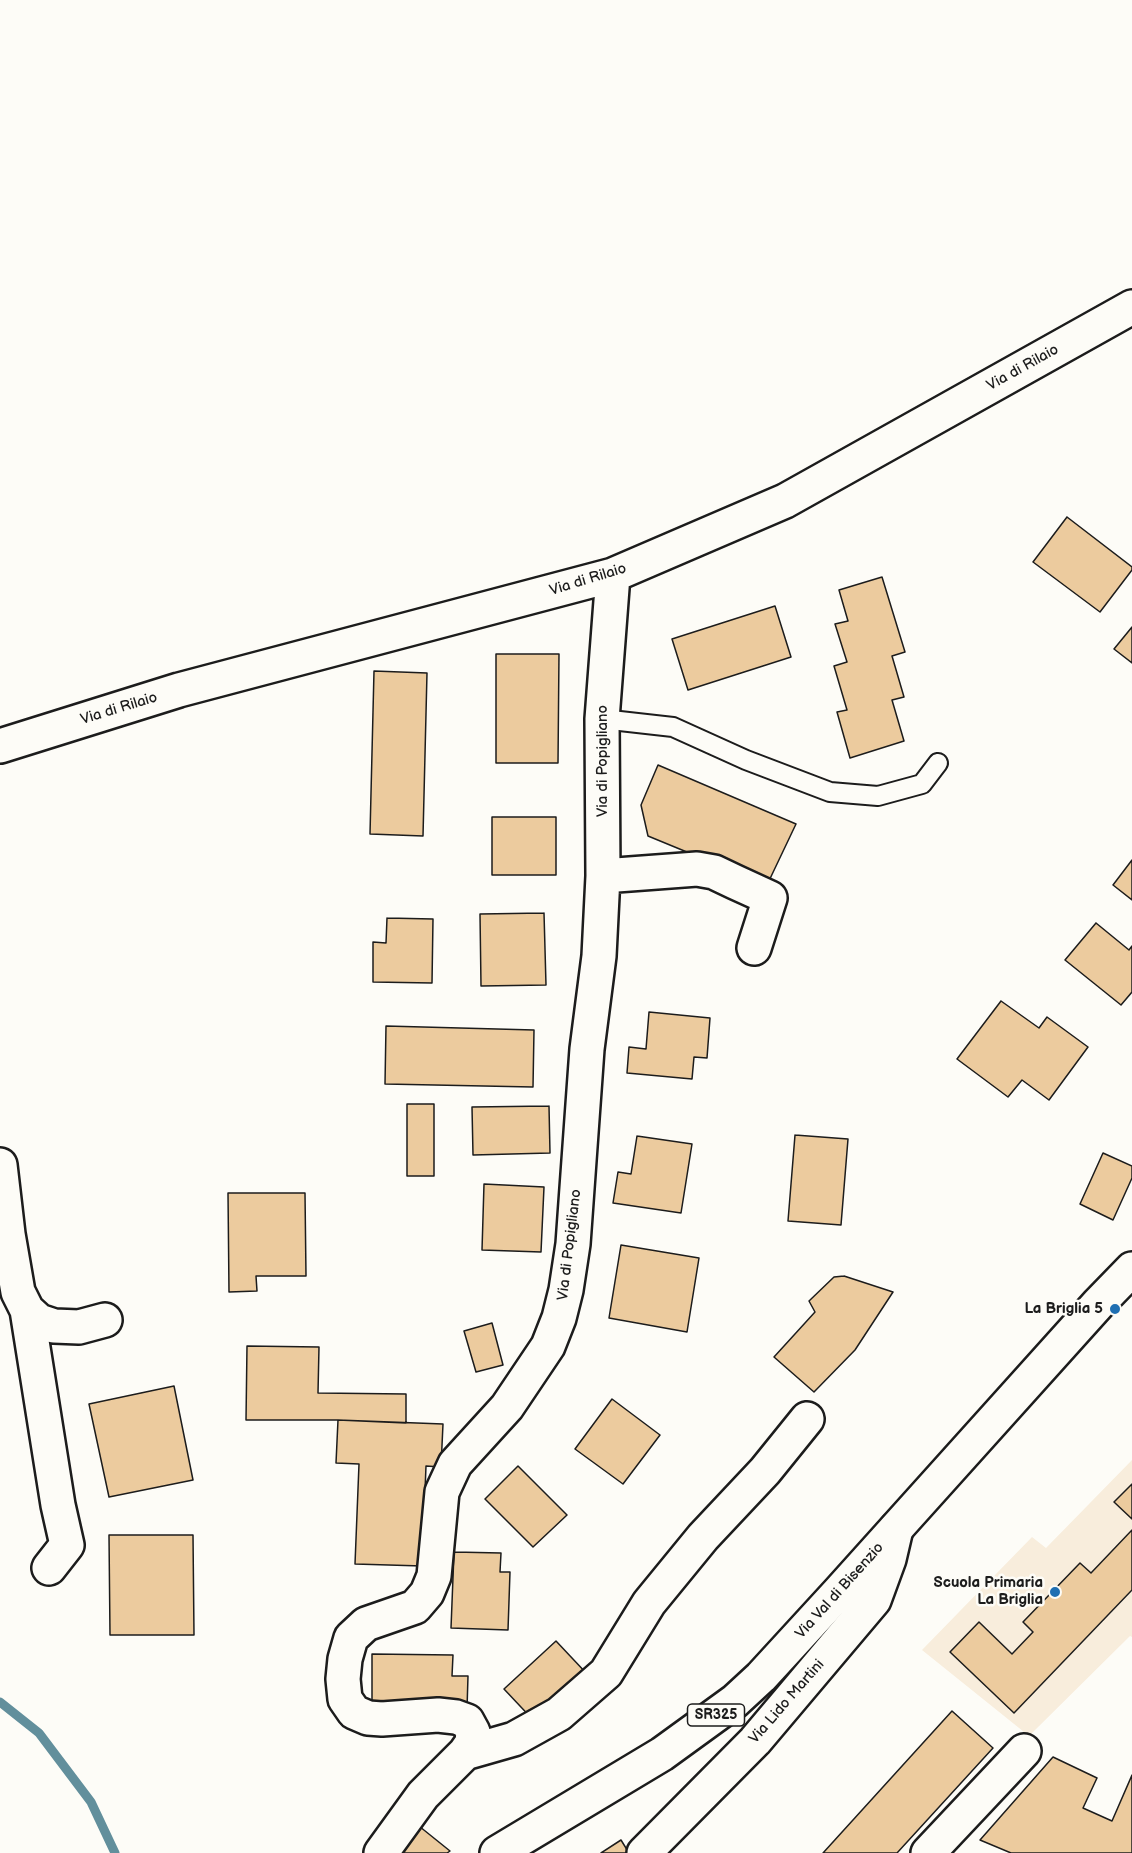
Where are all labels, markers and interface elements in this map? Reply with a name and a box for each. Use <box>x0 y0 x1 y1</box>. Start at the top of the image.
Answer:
street label: Via di Rilaio <box>984 341 1062 395</box>
street label: Via di Rilaio <box>547 560 629 600</box>
street label: Via di Rilaio <box>78 689 160 729</box>
street label: Via di Popigliano <box>594 705 612 817</box>
street label: Via di Popigliano <box>554 1188 586 1302</box>
place label: La Briglia 5 <box>1024 1300 1103 1318</box>
marker: La Briglia 5 <box>1108 1302 1122 1316</box>
street label: Via Val di Bisenzio <box>792 1539 888 1643</box>
place label: Scuola Primaria La Briglia <box>934 1574 1043 1609</box>
marker: Scuola Primaria La Briglia <box>1048 1585 1062 1599</box>
street label: Via Lido Martini <box>746 1656 828 1748</box>
road number: SR325 <box>688 1704 744 1726</box>

